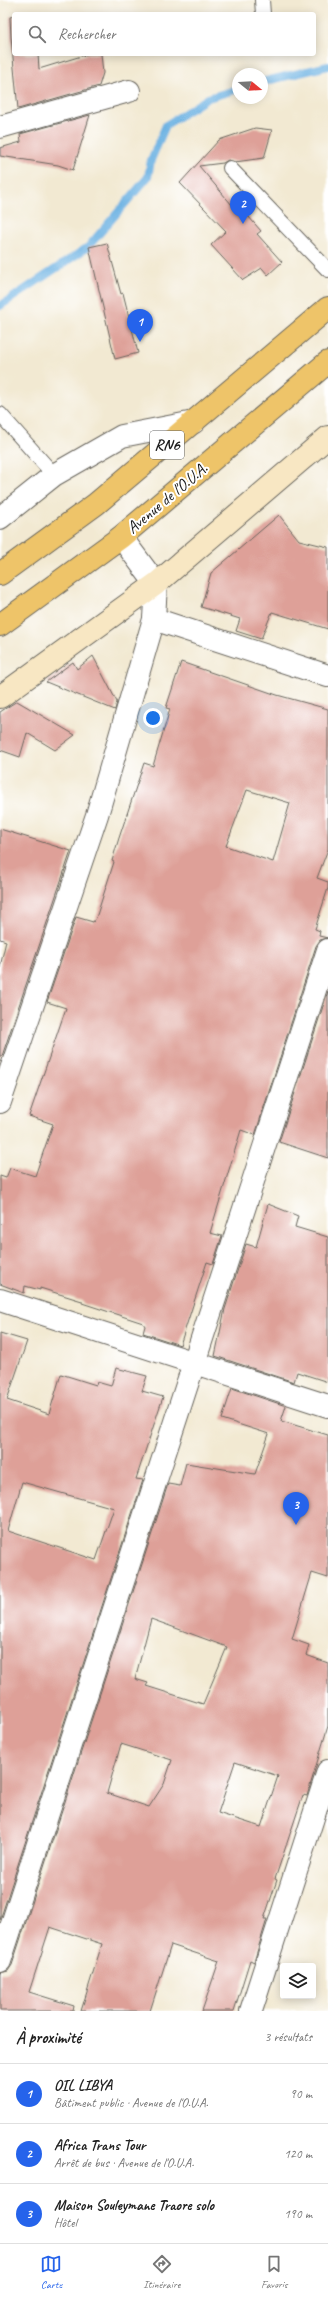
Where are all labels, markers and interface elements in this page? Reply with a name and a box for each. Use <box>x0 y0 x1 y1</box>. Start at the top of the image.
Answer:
search box <box>12 12 316 56</box>
icon: search <box>26 23 48 45</box>
text: Rechercher <box>58 25 116 44</box>
north arrow <box>232 68 268 104</box>
pin: 2 <box>230 191 256 224</box>
pin: 1 <box>127 309 153 342</box>
road number: RN6 <box>150 431 184 459</box>
street label: Avenue de l'O.U.A. <box>122 458 212 538</box>
your location <box>143 708 163 728</box>
pin: 3 <box>283 1492 309 1525</box>
map controls <box>280 1963 316 1999</box>
button: layers <box>280 1963 316 1999</box>
text: À proximité <box>16 2027 81 2048</box>
text: 3 résultats <box>264 2029 312 2045</box>
text: OIL LIBYA <box>54 2076 112 2095</box>
text: 1 <box>26 2086 32 2102</box>
text: 90 m <box>290 2086 312 2102</box>
text: Bâtiment public · Avenue de l'O.U.A. <box>54 2095 208 2111</box>
text: Africa Trans Tour <box>54 2136 145 2155</box>
text: 2 <box>26 2146 32 2162</box>
text: 120 m <box>284 2146 312 2162</box>
text: Arrêt de bus · Avenue de l'O.U.A. <box>54 2155 194 2171</box>
text: Maison Souleymane Traore solo <box>54 2196 214 2215</box>
text: 3 <box>26 2206 32 2222</box>
text: 190 m <box>284 2206 312 2222</box>
text: Hôtel <box>54 2215 77 2231</box>
tab: Carte <box>40 2253 62 2291</box>
tab: Itinéraire <box>143 2253 180 2291</box>
tab: Favoris <box>261 2253 288 2291</box>

